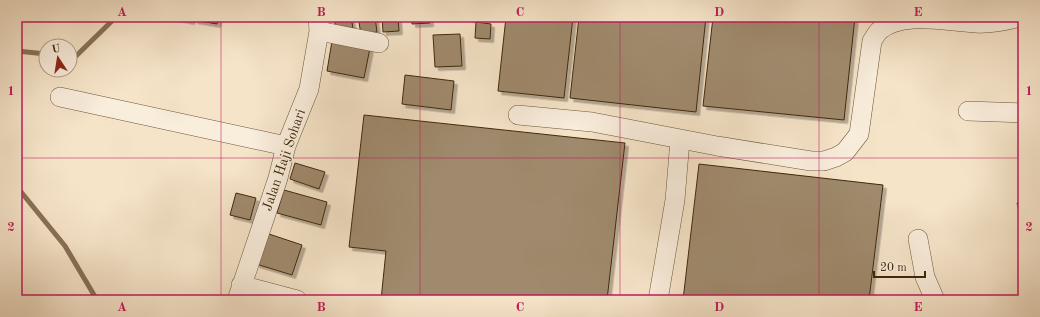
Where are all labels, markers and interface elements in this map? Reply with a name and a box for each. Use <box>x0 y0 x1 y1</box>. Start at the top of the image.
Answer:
text: A <box>117 6 127 19</box>
text: B <box>316 6 326 19</box>
text: C <box>516 6 524 19</box>
text: D <box>714 6 724 19</box>
text: E <box>914 6 923 19</box>
north arrow <box>38 38 78 78</box>
text: U <box>51 43 62 56</box>
text: 1 <box>7 85 15 98</box>
text: 1 <box>1025 85 1033 98</box>
street label: Jalan Haji Sohari <box>260 107 308 213</box>
text: 2 <box>7 221 15 234</box>
text: 2 <box>1025 221 1033 234</box>
scale bar <box>874 253 925 279</box>
text: 20 m <box>880 262 907 274</box>
text: A <box>117 301 127 314</box>
text: B <box>316 301 326 314</box>
text: C <box>516 301 524 314</box>
text: D <box>714 301 724 314</box>
text: E <box>914 301 923 314</box>

